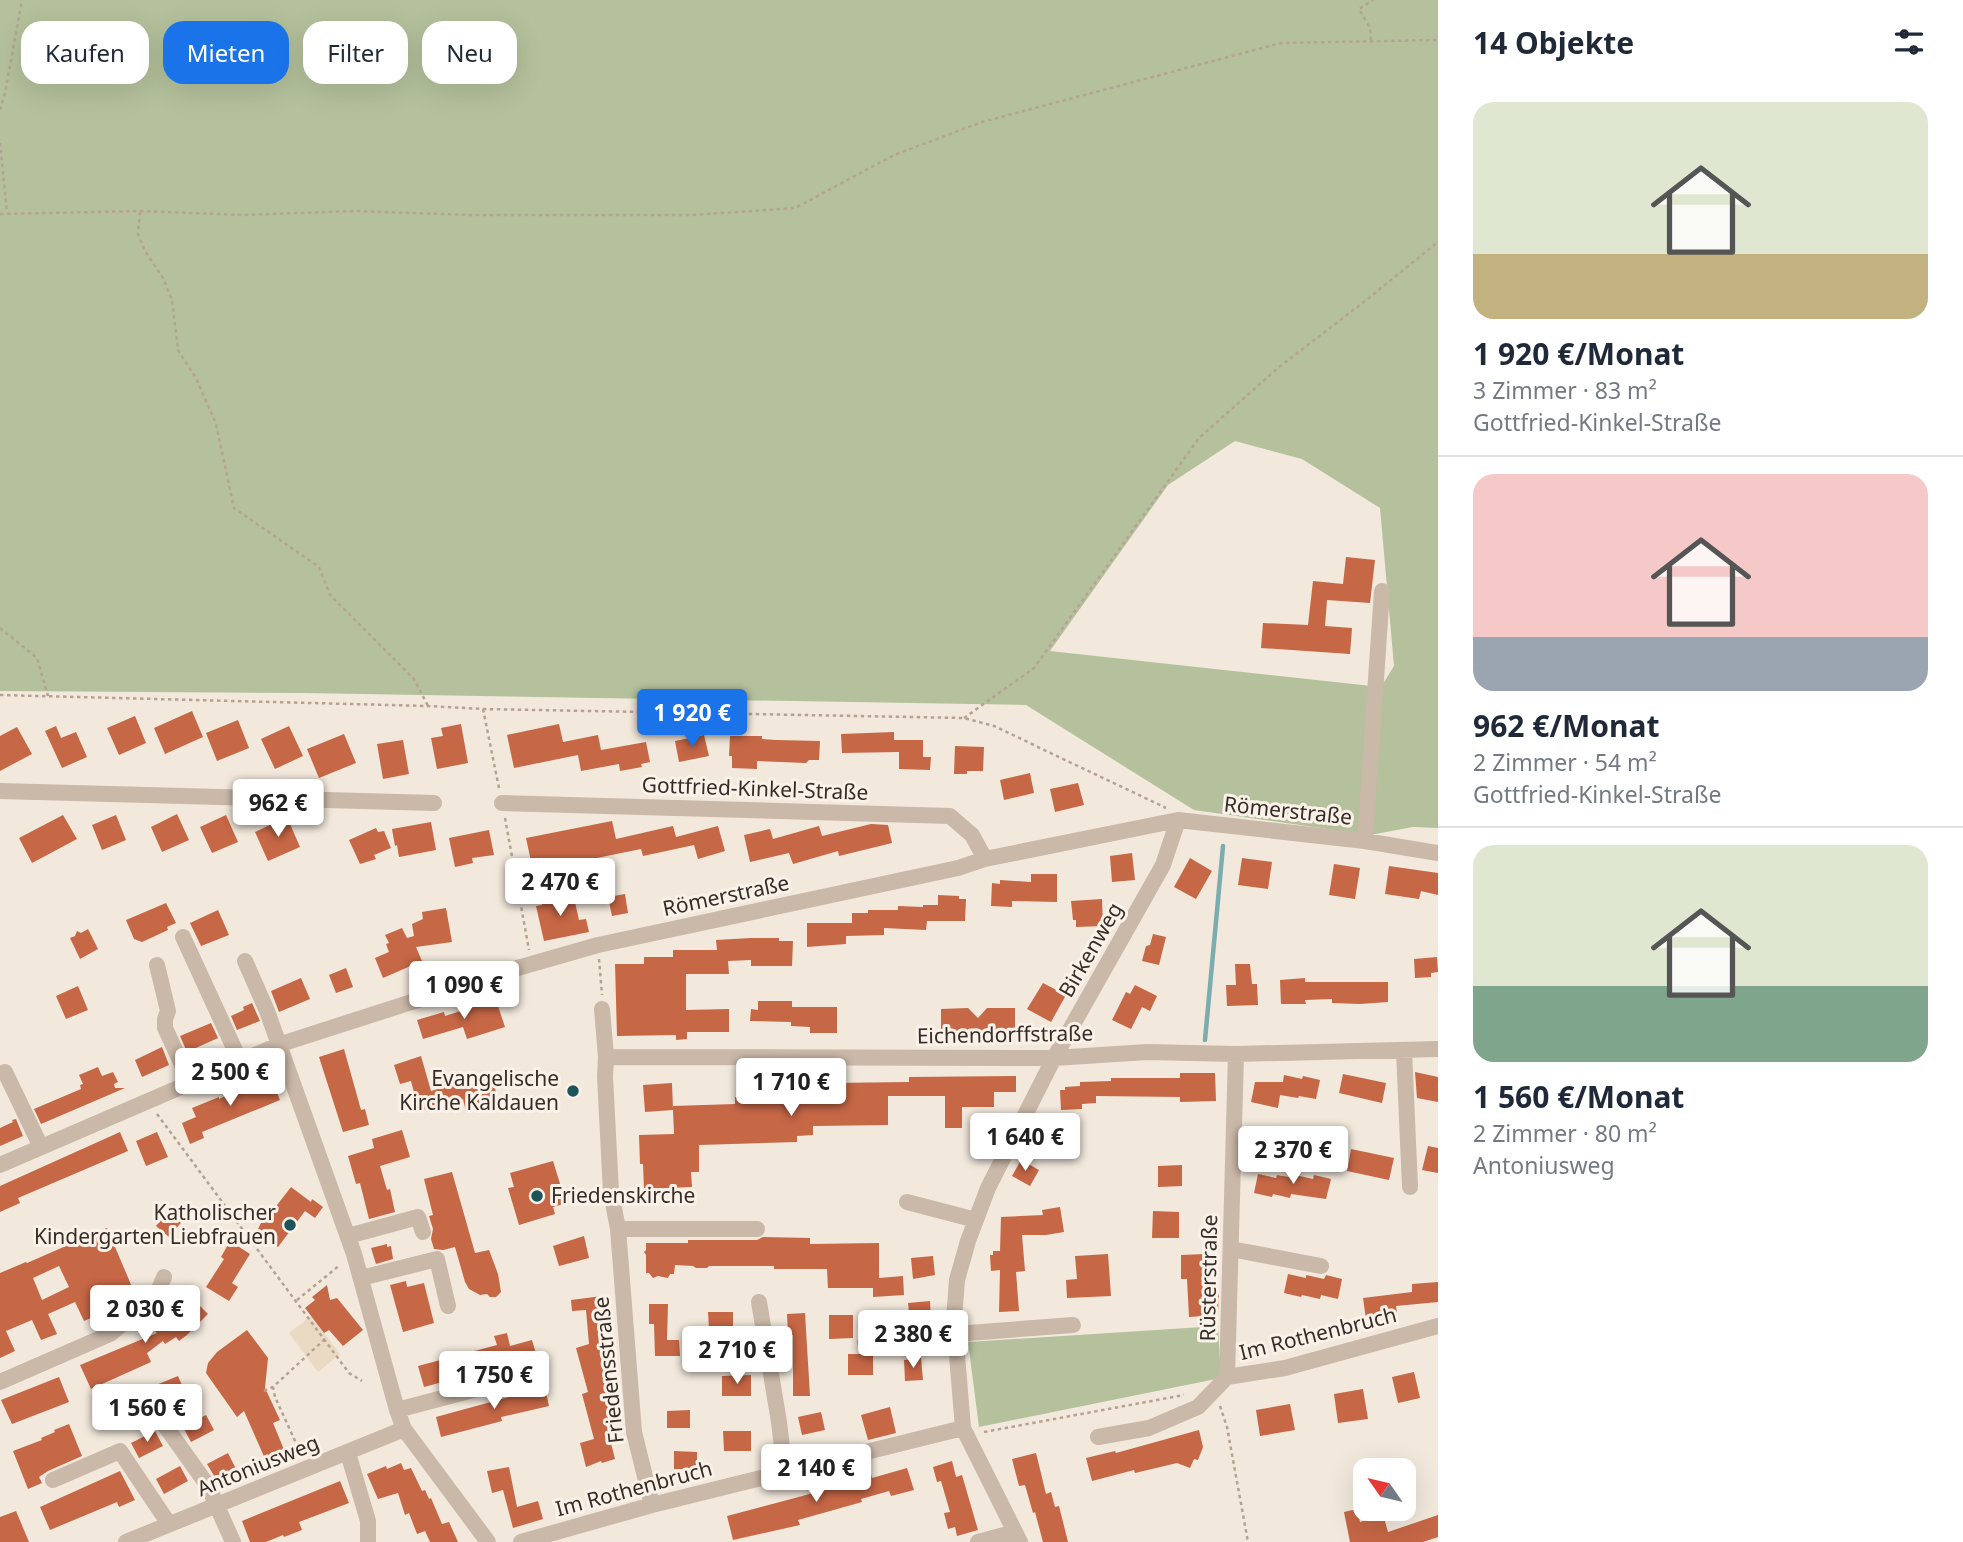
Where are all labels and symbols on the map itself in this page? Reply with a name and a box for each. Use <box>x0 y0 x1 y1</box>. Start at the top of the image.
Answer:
pin: 1 920 € <box>627 690 757 749</box>
street label: Gottfried-Kinkel-Straße <box>641 770 869 806</box>
pin: 962 € <box>229 780 327 839</box>
street label: Römerstraße <box>1223 789 1354 831</box>
pin: 2 470 € <box>495 858 625 918</box>
street label: Römerstraße <box>660 868 792 922</box>
street label: Birkenweg <box>1052 897 1129 1002</box>
pin: 1 090 € <box>399 962 529 1021</box>
street label: Eichendorffstraße <box>917 1018 1093 1050</box>
pin: 2 500 € <box>165 1048 295 1108</box>
pin: 1 710 € <box>726 1058 856 1118</box>
place label: Evangelische Kirche Kaldauen <box>399 1064 559 1116</box>
marker: Evangelische Kirche Kaldauen <box>565 1083 581 1099</box>
pin: 1 640 € <box>960 1114 1090 1173</box>
pin: 2 370 € <box>1228 1126 1358 1186</box>
place label: Friedenskirche <box>551 1181 695 1209</box>
marker: Friedenskirche <box>529 1188 545 1204</box>
place label: Katholischer Kindergarten Liebfrauen <box>34 1198 276 1250</box>
street label: Rüsterstraße <box>1193 1214 1223 1342</box>
marker: Katholischer Kindergarten Liebfrauen <box>282 1217 298 1233</box>
pin: 2 030 € <box>80 1286 210 1345</box>
street label: Friedensstraße <box>586 1295 630 1445</box>
street label: Im Rothenbruch <box>1236 1300 1399 1366</box>
pin: 2 380 € <box>848 1310 978 1370</box>
pin: 2 710 € <box>672 1326 802 1386</box>
pin: 1 750 € <box>429 1352 559 1411</box>
pin: 1 560 € <box>82 1384 212 1444</box>
street label: Antoniusweg <box>192 1428 323 1502</box>
pin: 2 140 € <box>751 1444 881 1504</box>
street label: Im Rothenbruch <box>552 1454 715 1522</box>
north arrow <box>1353 1458 1416 1521</box>

